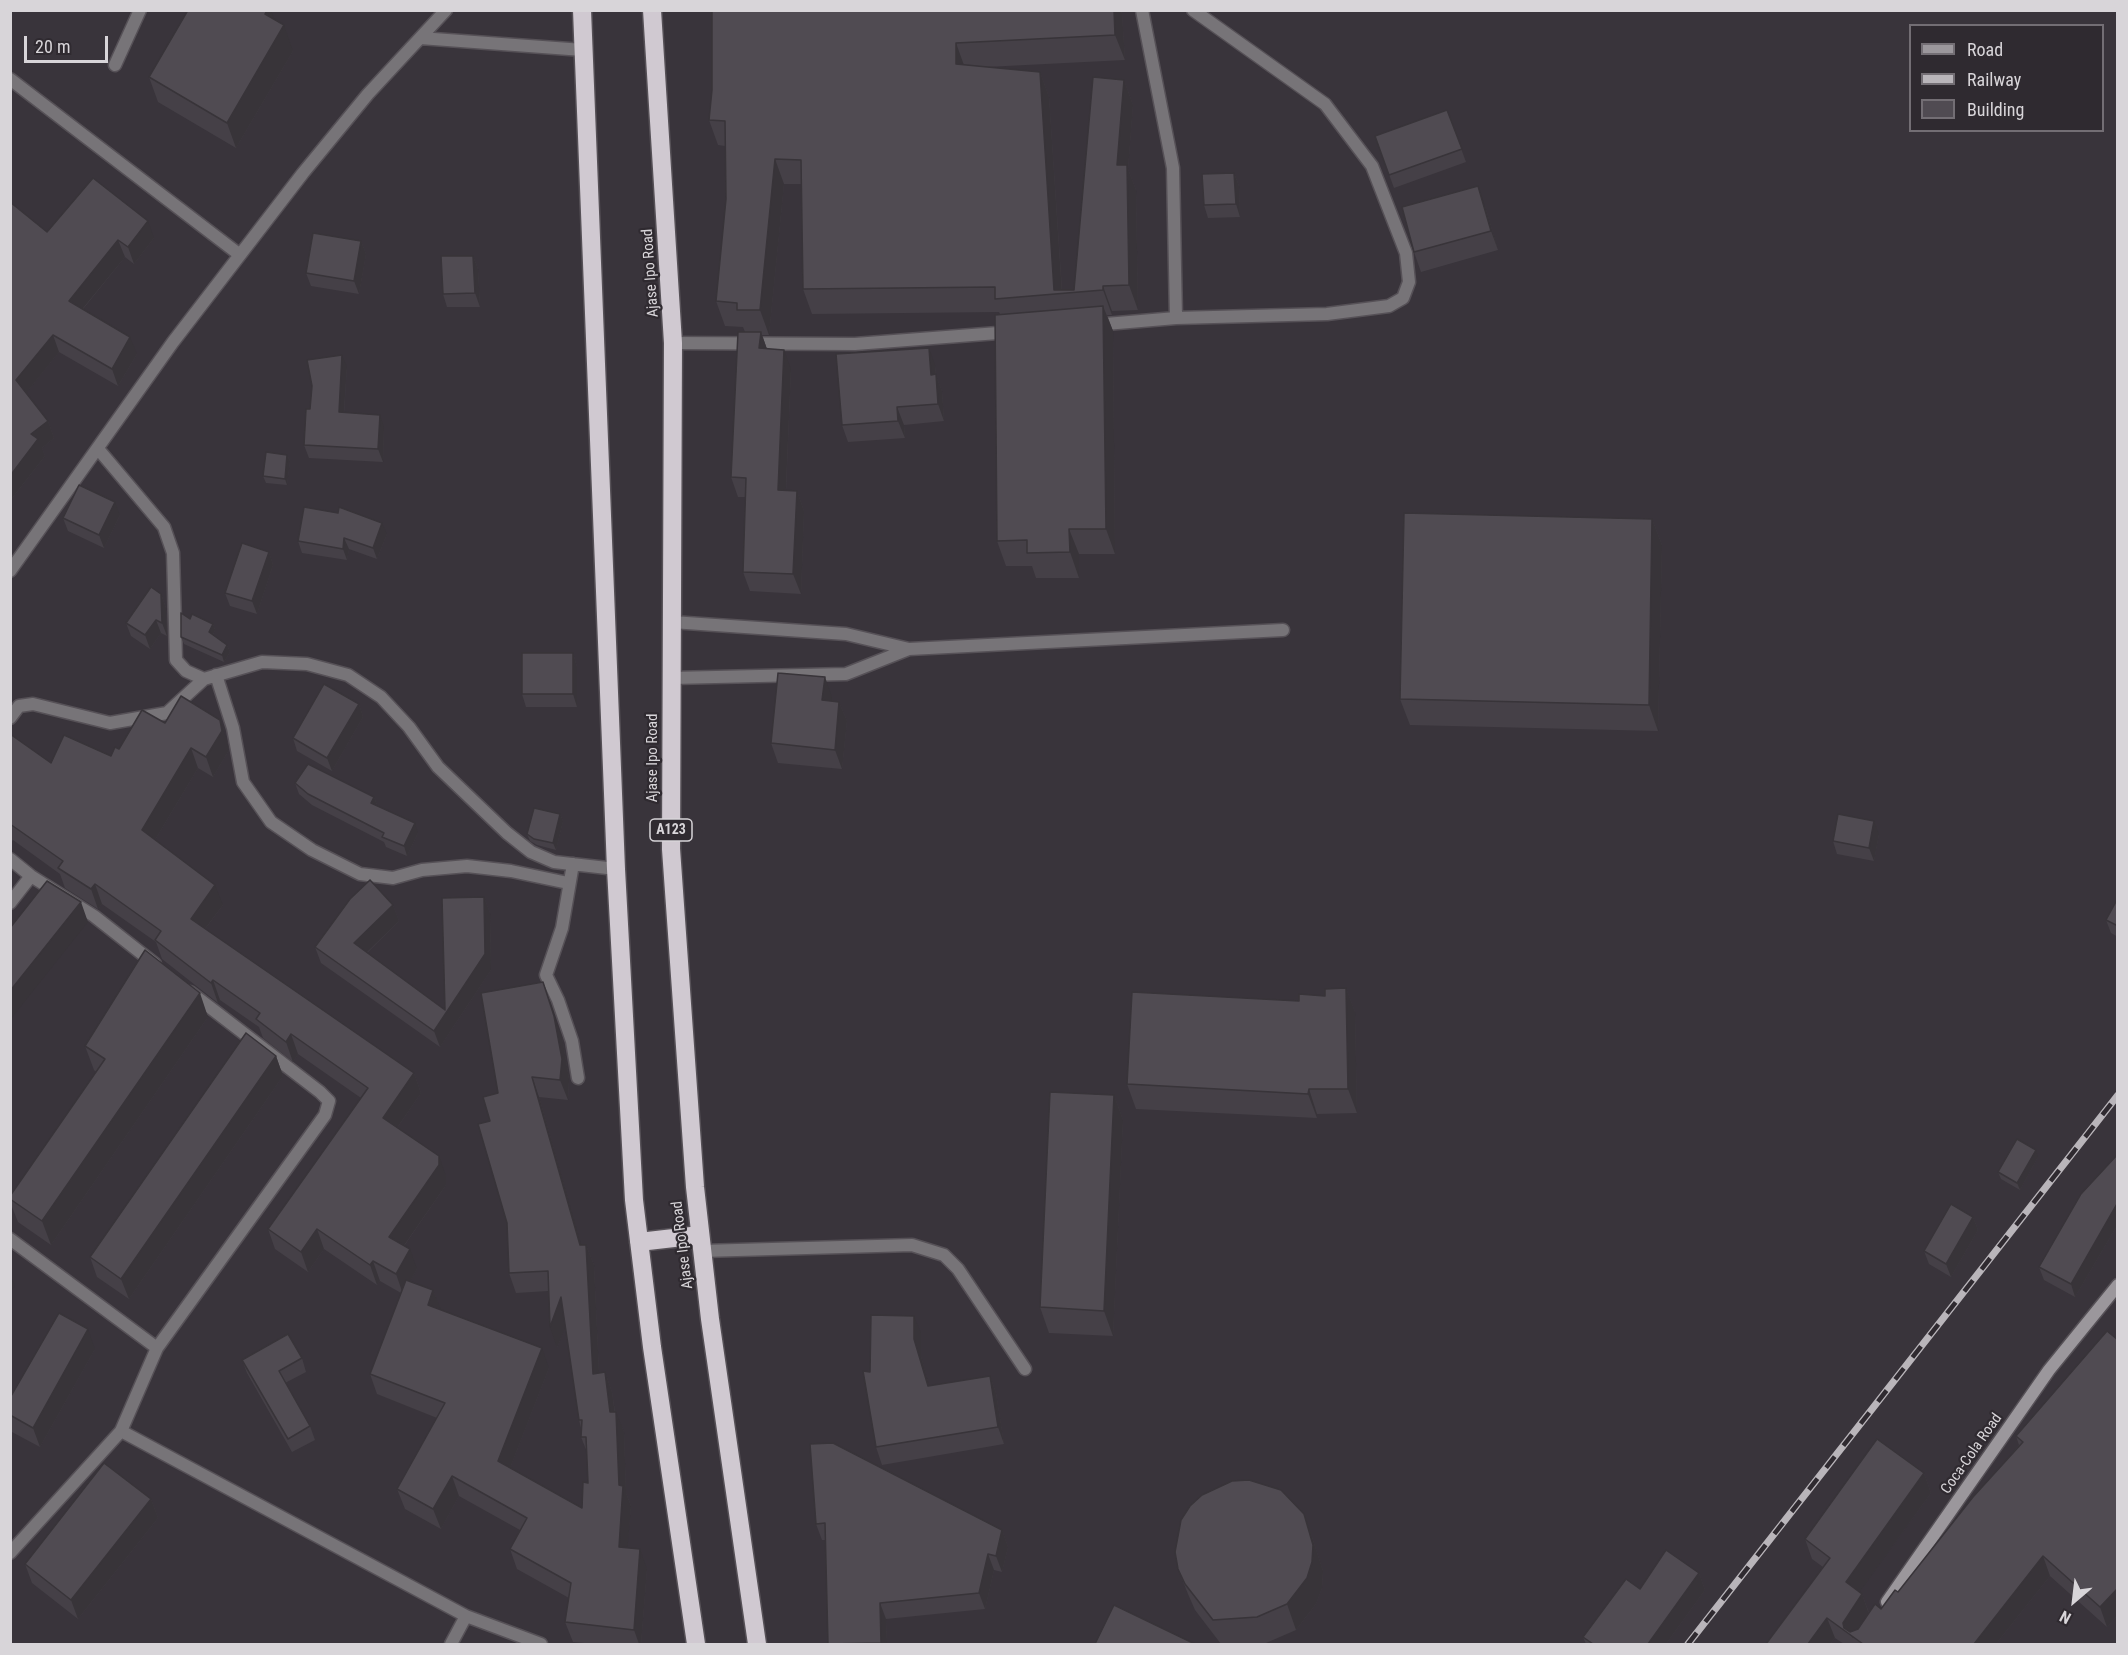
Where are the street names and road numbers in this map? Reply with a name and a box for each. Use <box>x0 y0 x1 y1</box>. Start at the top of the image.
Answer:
street label: Ajase Ipo Road <box>639 228 663 318</box>
street label: Ajase Ipo Road <box>644 714 662 802</box>
road number: A123 <box>650 819 692 841</box>
street label: Ajase Ipo Road <box>669 1200 697 1290</box>
street label: Coca-Cola Road <box>1938 1410 2006 1498</box>

